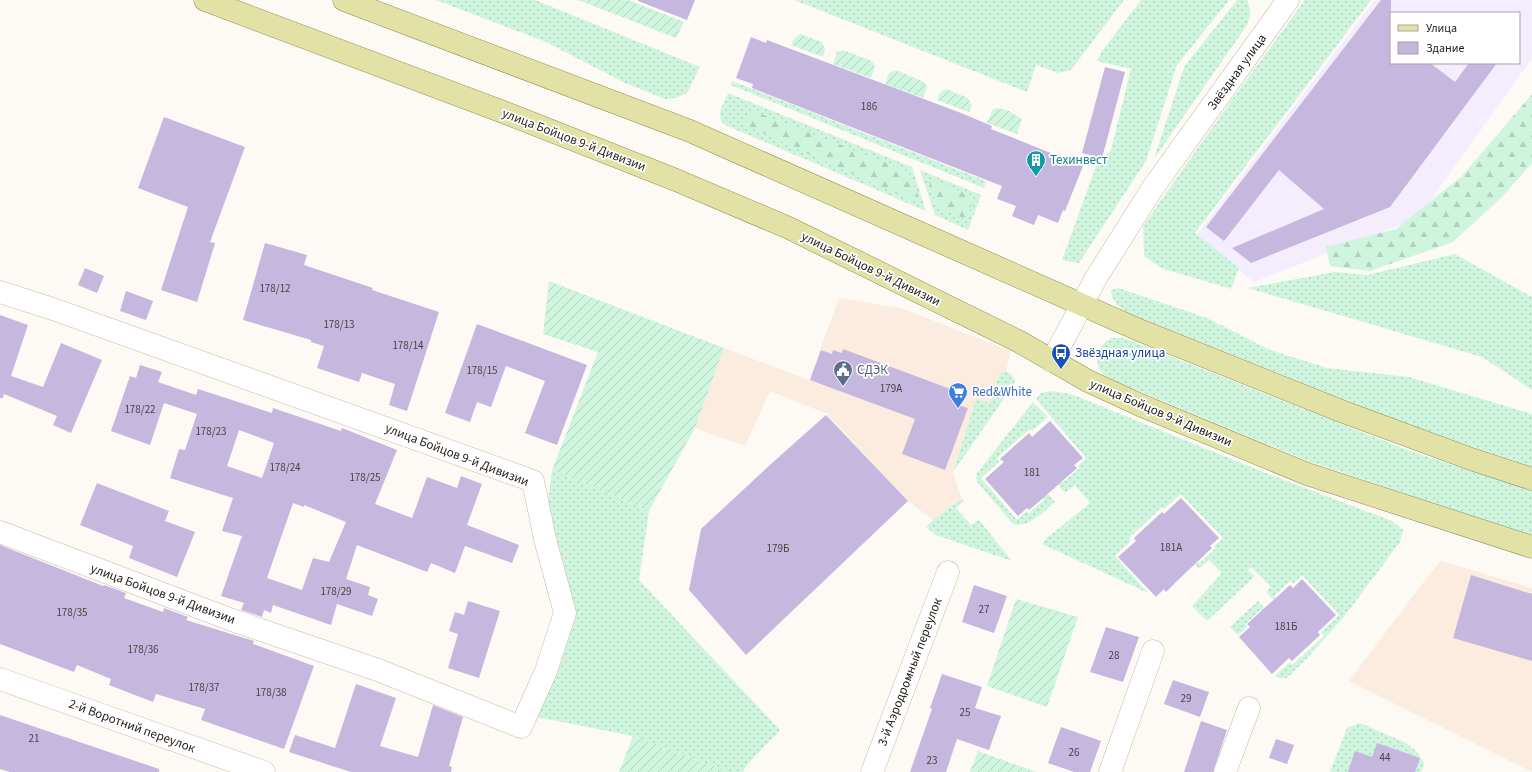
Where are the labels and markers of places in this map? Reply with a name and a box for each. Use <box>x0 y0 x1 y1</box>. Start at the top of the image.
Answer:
building icon: Техинвест <box>1025 149 1047 177</box>
place label: Техинвест <box>1050 151 1108 169</box>
bus stop icon: Звёздная улица <box>1050 342 1072 370</box>
place label: Звёздная улица <box>1075 344 1165 362</box>
public building icon: СДЭК <box>832 359 854 387</box>
place label: СДЭК <box>857 361 888 379</box>
supermarket icon: Red&White <box>947 381 969 409</box>
place label: Red&White <box>972 383 1032 401</box>

